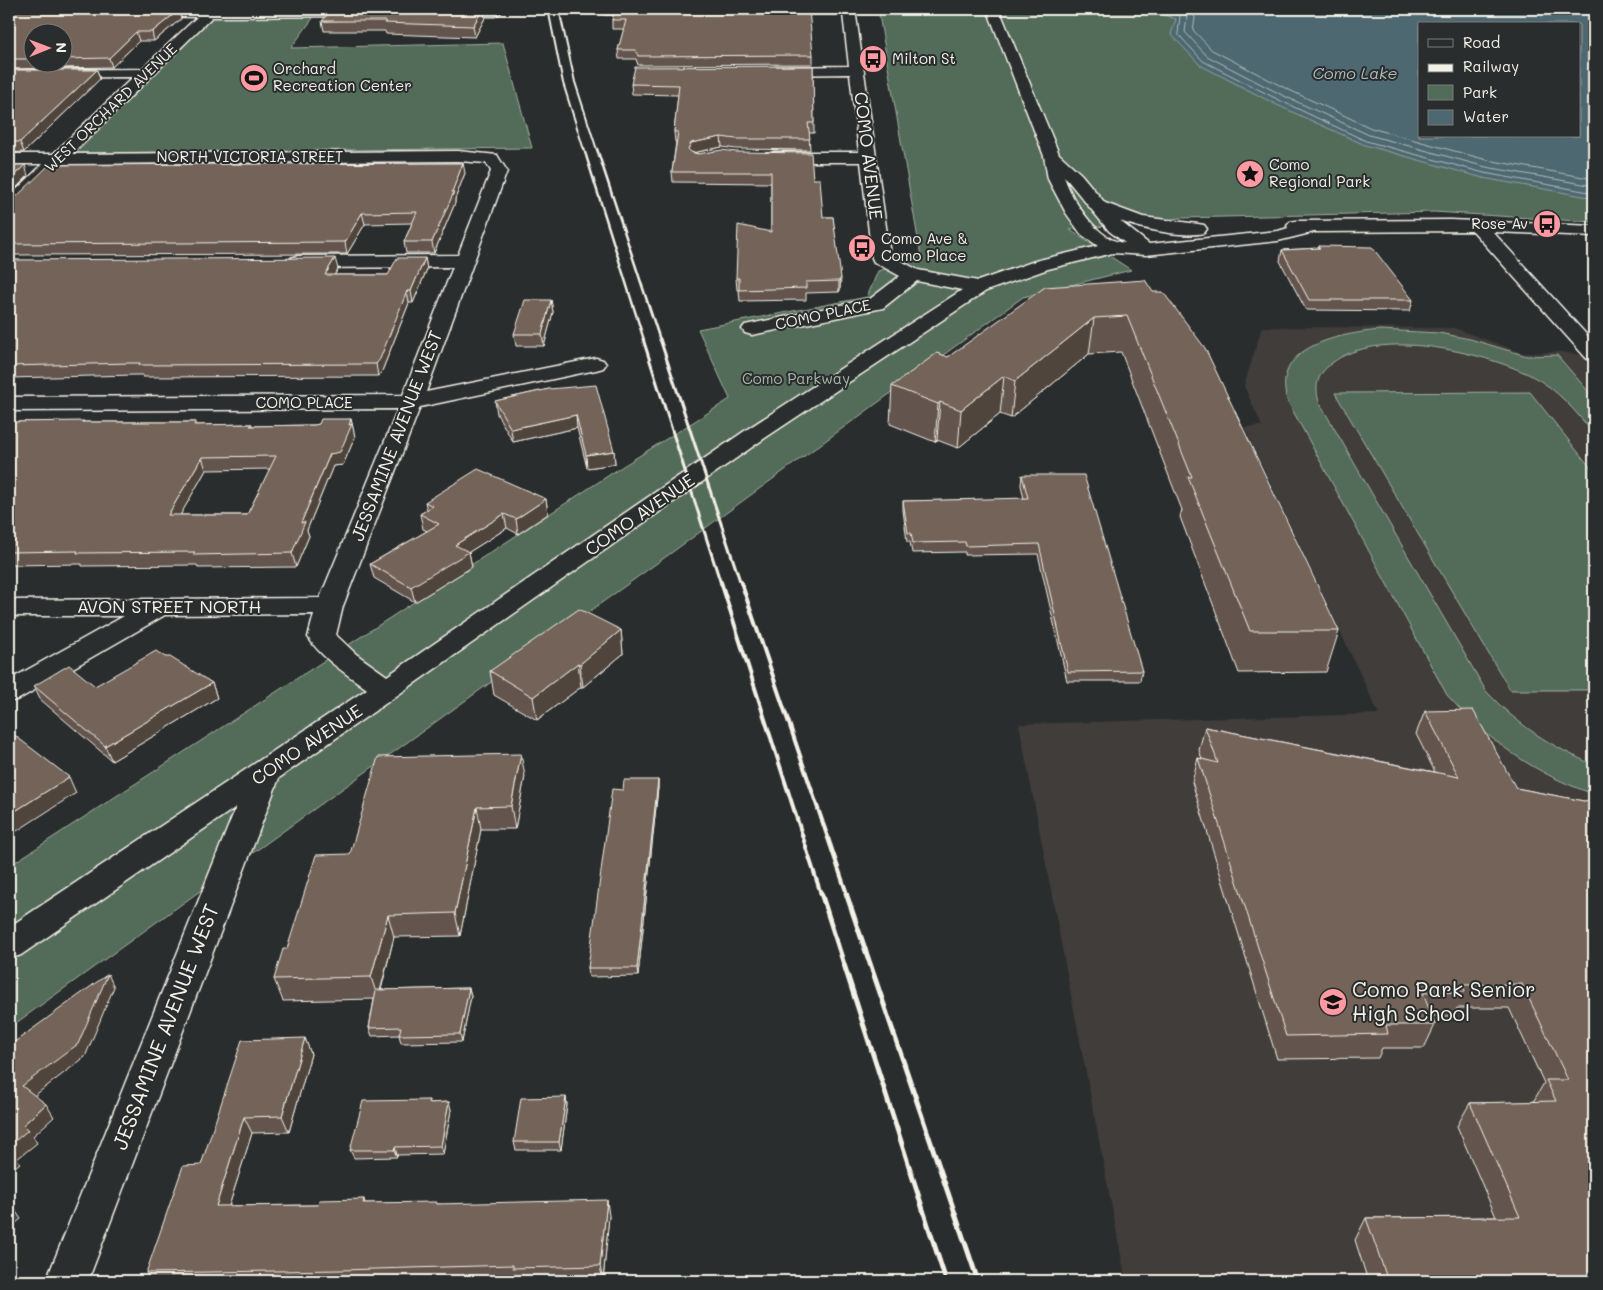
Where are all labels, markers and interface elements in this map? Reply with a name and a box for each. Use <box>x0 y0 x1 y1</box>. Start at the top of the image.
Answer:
north arrow <box>22 22 72 72</box>
legend <box>1418 22 1580 138</box>
text: Road <box>1463 32 1500 52</box>
street label: WEST ORCHARD AVENUE <box>41 40 181 176</box>
bus stop icon: Milton St <box>858 44 888 74</box>
place label: Milton St <box>892 48 956 68</box>
text: Railway <box>1463 56 1519 76</box>
place label: Orchard Recreation Center <box>273 58 412 95</box>
water label: Como Lake <box>1312 62 1398 83</box>
sports icon: Orchard Recreation Center <box>239 63 269 93</box>
text: Park <box>1463 82 1497 102</box>
street label: COMO AVENUE <box>849 91 889 221</box>
text: Water <box>1463 106 1509 126</box>
street label: NORTH VICTORIA STREET <box>157 146 343 166</box>
place label: Como Regional Park <box>1269 154 1370 191</box>
place icon: Como Regional Park <box>1235 159 1265 189</box>
bus stop icon: Rose Av <box>1532 209 1562 239</box>
place label: Rose Av <box>1471 213 1528 233</box>
place label: Como Ave & Como Place <box>881 228 968 265</box>
bus stop icon: Como Ave & Como Place <box>847 233 877 263</box>
street label: COMO PLACE <box>773 294 873 334</box>
street label: JESSAMINE AVENUE WEST <box>345 327 447 544</box>
park label: Como Parkway <box>742 368 850 388</box>
street label: COMO PLACE <box>255 392 353 412</box>
street label: COMO AVENUE <box>580 467 699 561</box>
street label: AVON STREET NORTH <box>77 594 261 618</box>
street label: COMO AVENUE <box>246 698 367 790</box>
street label: JESSAMINE AVENUE WEST <box>105 900 224 1153</box>
place label: Como Park Senior High School <box>1352 975 1536 1026</box>
school or university icon: Como Park Senior High School <box>1318 987 1348 1017</box>

